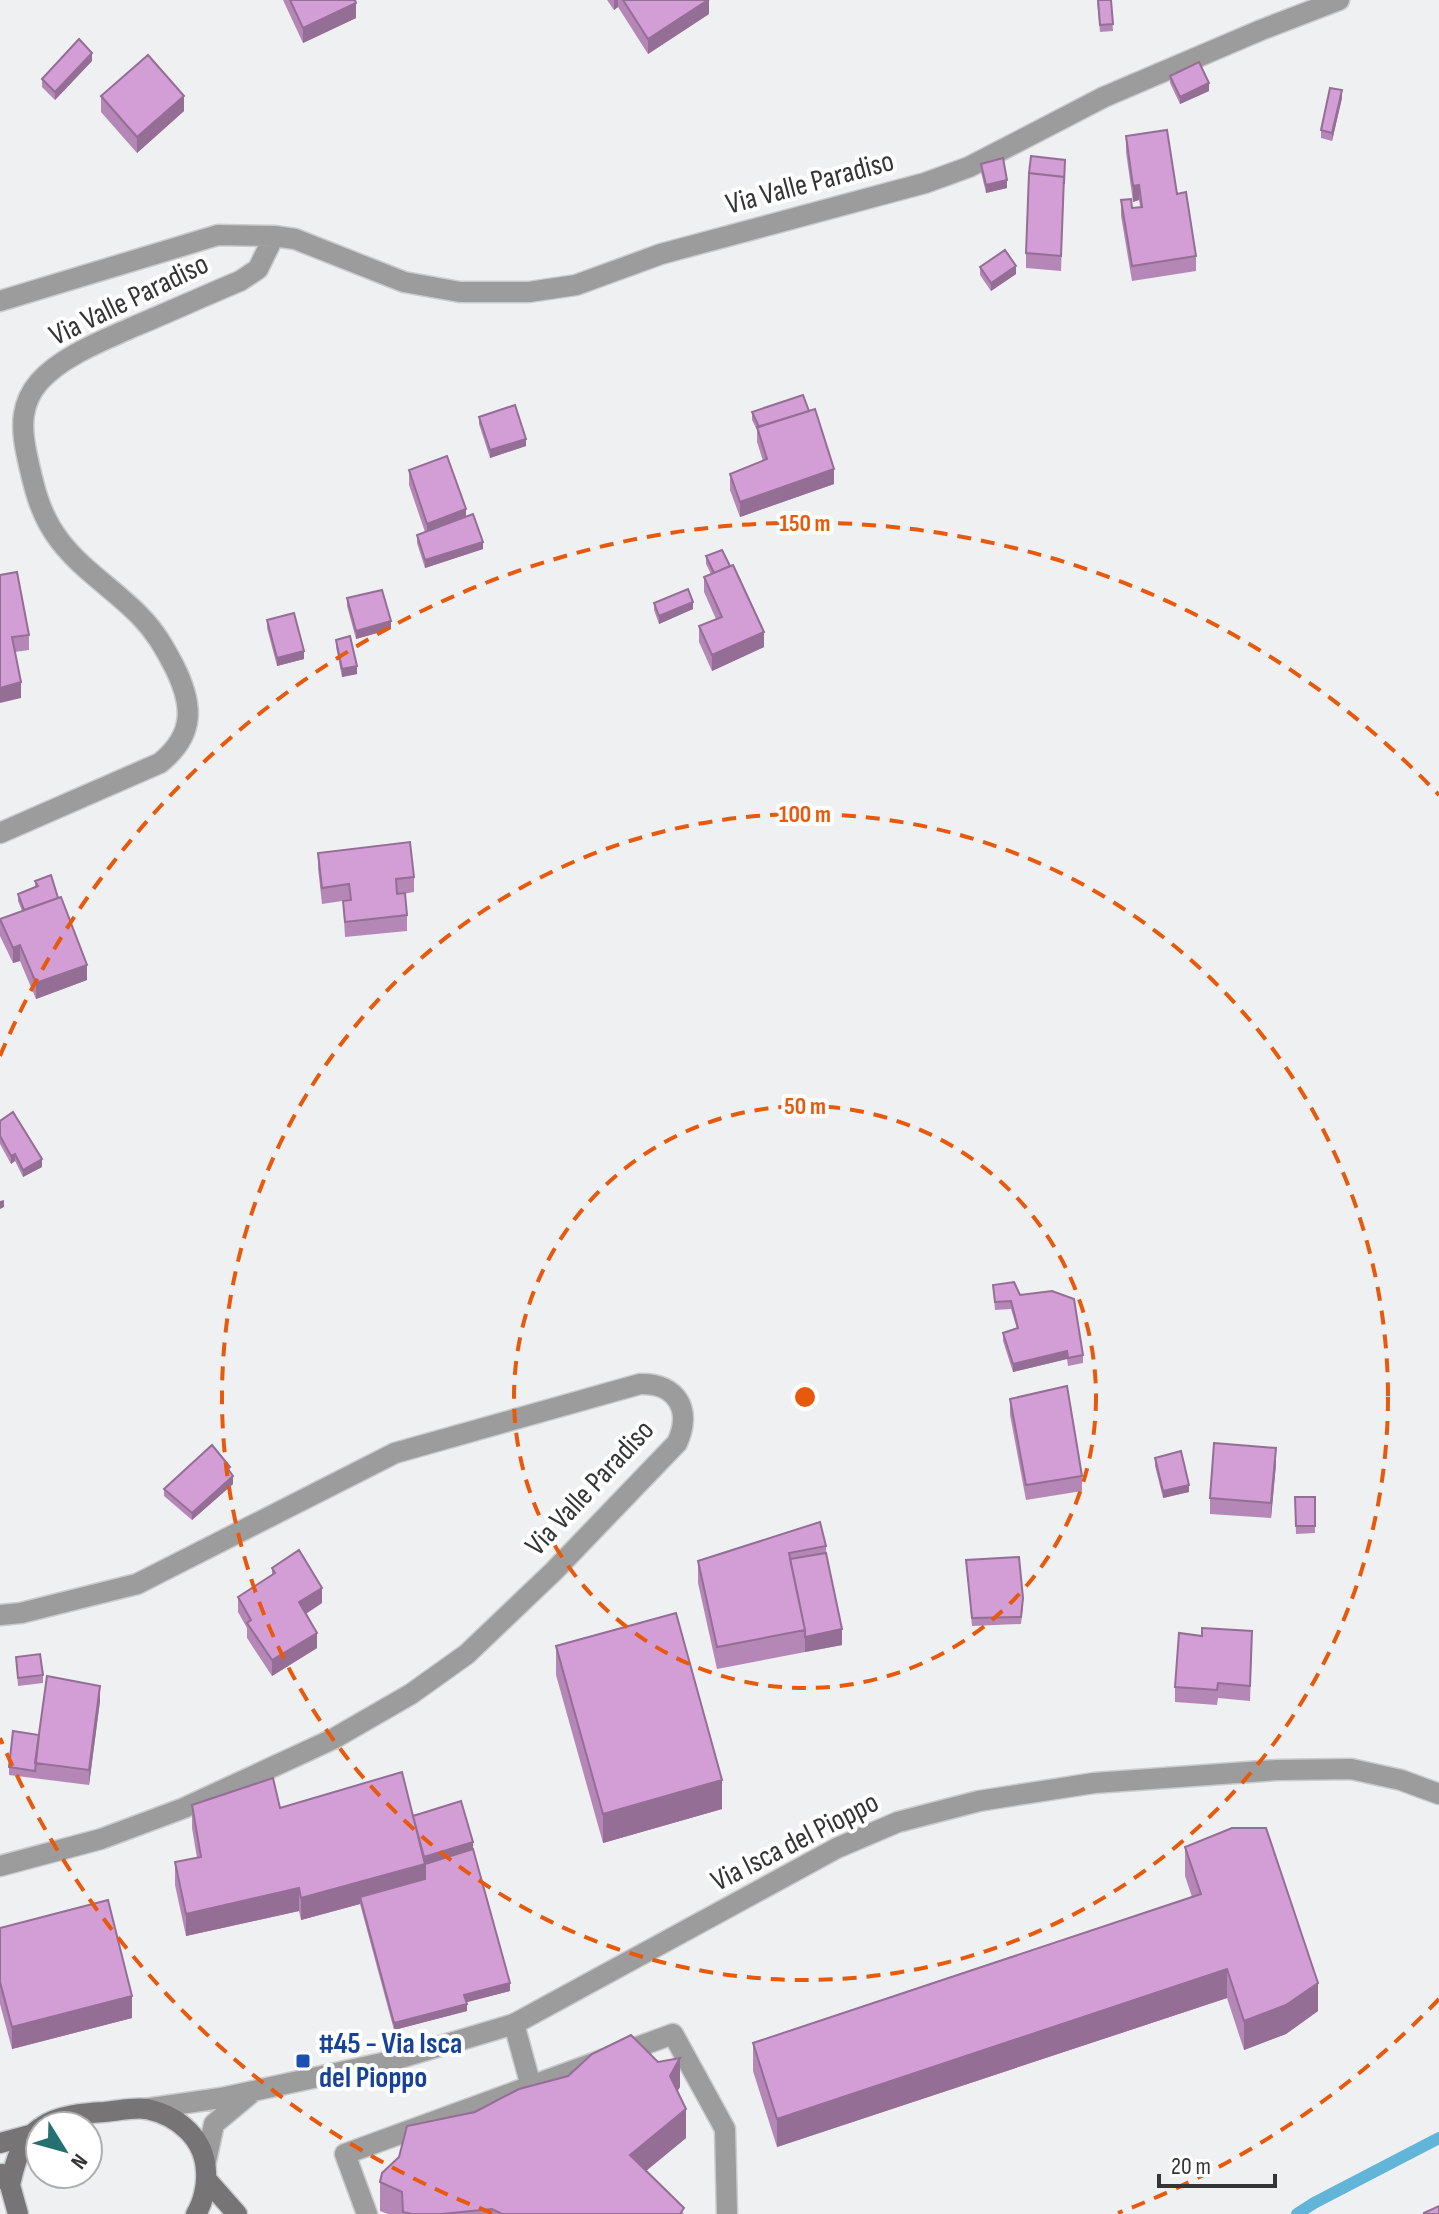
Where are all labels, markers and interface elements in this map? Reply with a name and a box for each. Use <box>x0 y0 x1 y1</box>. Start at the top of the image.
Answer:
street label: Via Valle Paradiso <box>722 143 898 223</box>
street label: Via Valle Paradiso <box>44 246 214 354</box>
text: 150 m <box>779 509 831 538</box>
text: 100 m <box>779 800 831 829</box>
text: 50 m <box>784 1092 826 1121</box>
centre of rings <box>791 1383 819 1411</box>
street label: Via Valle Paradiso <box>518 1413 662 1563</box>
street label: Via Isca del Pioppo <box>705 1784 885 1900</box>
place label: #45 - Via Isca del Pioppo <box>319 2026 462 2096</box>
marker: #45 - Via Isca del Pioppo <box>294 2052 312 2070</box>
north arrow <box>24 2110 104 2190</box>
scale bar <box>1159 2138 1275 2188</box>
text: N <box>64 2148 93 2174</box>
text: 20 m <box>1171 2152 1211 2181</box>

